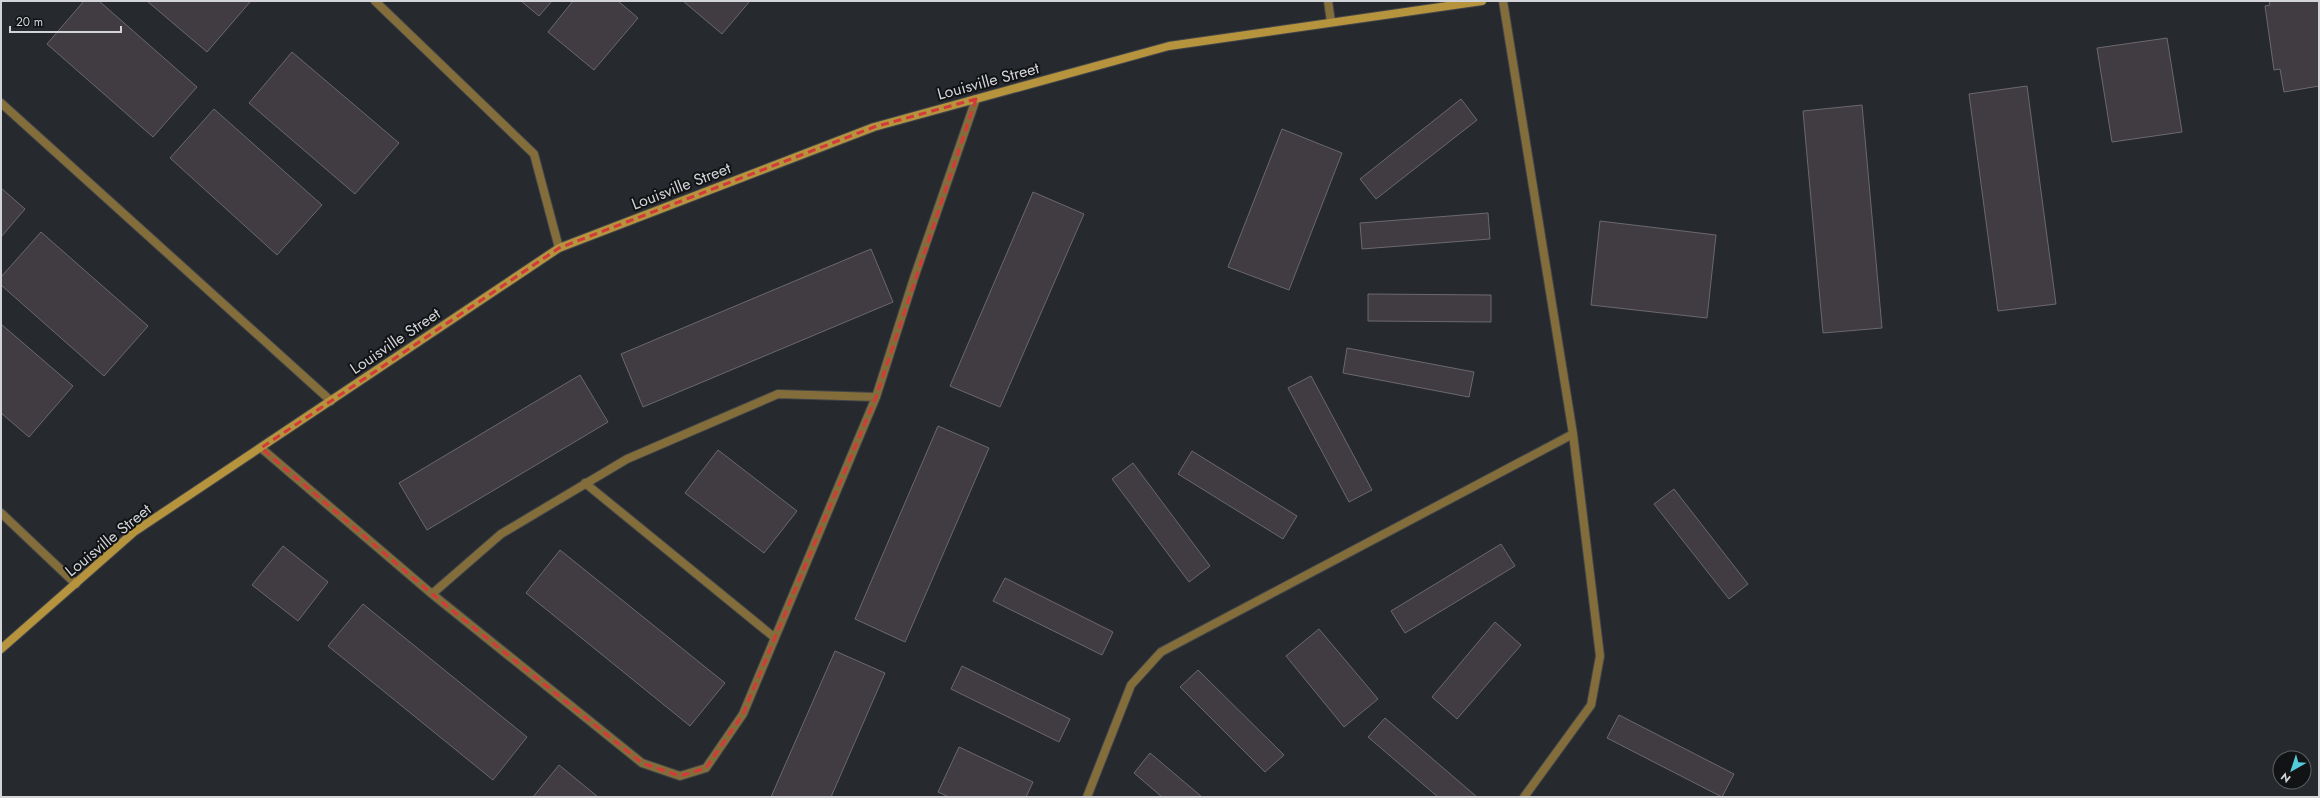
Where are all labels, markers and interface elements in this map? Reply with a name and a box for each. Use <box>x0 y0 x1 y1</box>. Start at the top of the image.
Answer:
scale bar <box>10 8 121 34</box>
text: 20 m <box>16 13 43 31</box>
street label: Louisville Street <box>934 56 1042 106</box>
street label: Louisville Street <box>628 156 734 215</box>
street label: Louisville Street <box>345 302 445 380</box>
street label: Louisville Street <box>60 498 156 582</box>
north arrow <box>2272 750 2312 790</box>
text: N <box>2277 769 2294 787</box>

